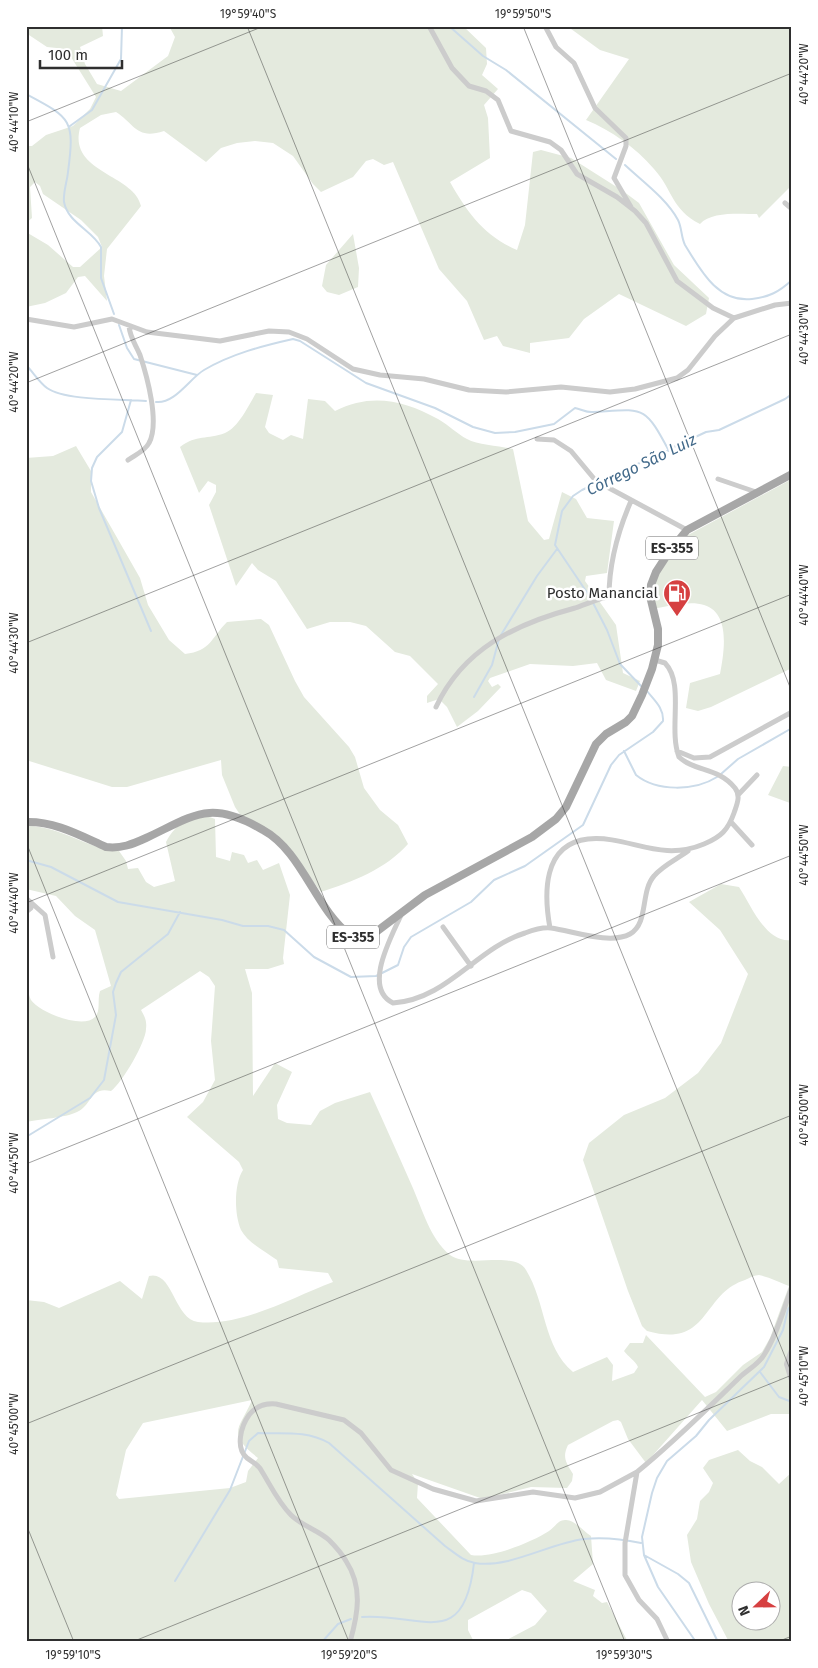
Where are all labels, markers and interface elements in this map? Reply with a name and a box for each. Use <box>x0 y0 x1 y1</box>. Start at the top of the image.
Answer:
text: 19°59'40"S <box>220 7 277 21</box>
text: 19°59'50"S <box>495 7 552 21</box>
scale bar <box>40 38 122 70</box>
text: 40°44'20"W <box>797 43 811 105</box>
text: 100 m <box>48 46 88 64</box>
text: 40°44'10"W <box>7 92 21 152</box>
text: 40°44'30"W <box>797 303 811 365</box>
text: 40°44'20"W <box>7 351 21 413</box>
water label: Córrego São Luiz <box>583 430 699 499</box>
road number: ES-355 <box>646 536 698 560</box>
text: 40°44'40"W <box>797 564 811 626</box>
fuel station icon: Posto Manancial <box>662 578 692 617</box>
place label: Posto Manancial <box>547 584 659 602</box>
text: 40°44'30"W <box>7 612 21 674</box>
text: 40°44'50"W <box>797 824 811 886</box>
text: 40°44'40"W <box>7 872 21 934</box>
road number: ES-355 <box>327 926 379 949</box>
text: 40°45'00"W <box>797 1084 811 1146</box>
text: 40°44'50"W <box>7 1132 21 1194</box>
text: 40°45'10"W <box>797 1346 811 1406</box>
text: 40°45'00"W <box>7 1393 21 1455</box>
north arrow <box>730 1580 780 1630</box>
text: N <box>735 1603 754 1618</box>
text: 19°59'10"S <box>45 1648 101 1662</box>
text: 19°59'20"S <box>321 1648 378 1662</box>
text: 19°59'30"S <box>596 1648 653 1662</box>

